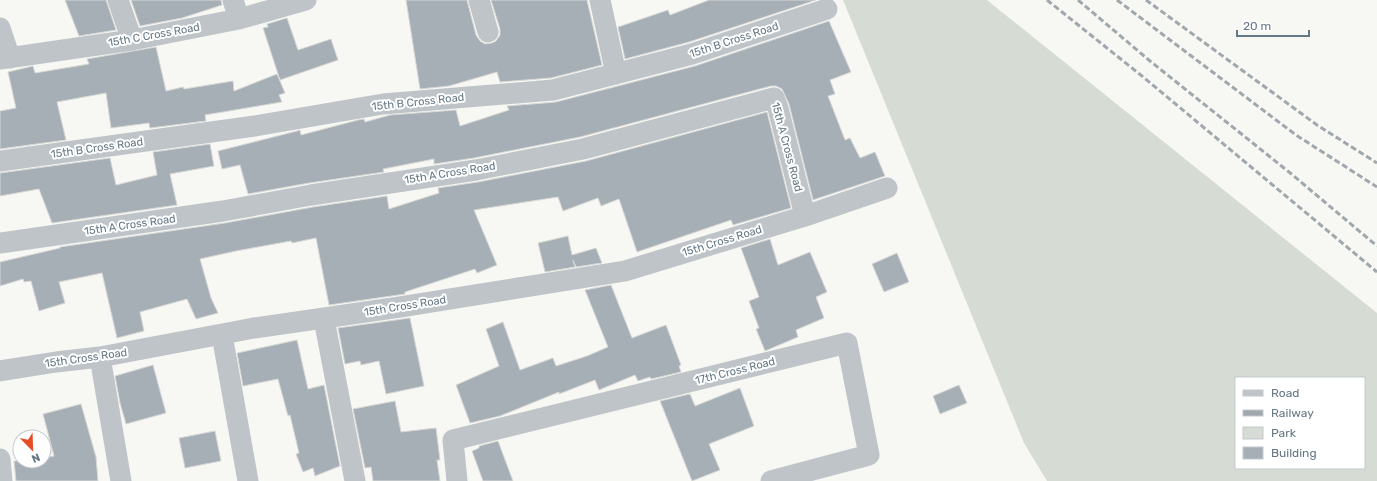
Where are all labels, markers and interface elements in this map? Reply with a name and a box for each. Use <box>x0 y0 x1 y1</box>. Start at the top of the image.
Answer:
scale bar <box>1237 12 1309 38</box>
street label: 15th B Cross Road <box>688 19 780 61</box>
text: 20 m <box>1243 19 1271 33</box>
street label: 15th C Cross Road <box>107 21 201 49</box>
street label: 15th B Cross Road <box>371 91 465 113</box>
street label: 15th A Cross Road <box>769 101 805 193</box>
street label: 15th B Cross Road <box>50 135 144 161</box>
street label: 15th A Cross Road <box>403 159 497 187</box>
street label: 15th A Cross Road <box>83 212 177 238</box>
street label: 15th Cross Road <box>681 223 763 259</box>
street label: 15th Cross Road <box>363 293 447 319</box>
street label: 15th Cross Road <box>44 346 128 370</box>
street label: 17th Cross Road <box>694 355 776 387</box>
legend <box>1235 377 1365 469</box>
text: Road <box>1271 386 1299 400</box>
text: Railway <box>1271 406 1314 420</box>
text: Park <box>1271 426 1297 440</box>
north arrow <box>12 429 52 469</box>
text: Building <box>1271 446 1317 460</box>
text: N <box>29 450 42 465</box>

